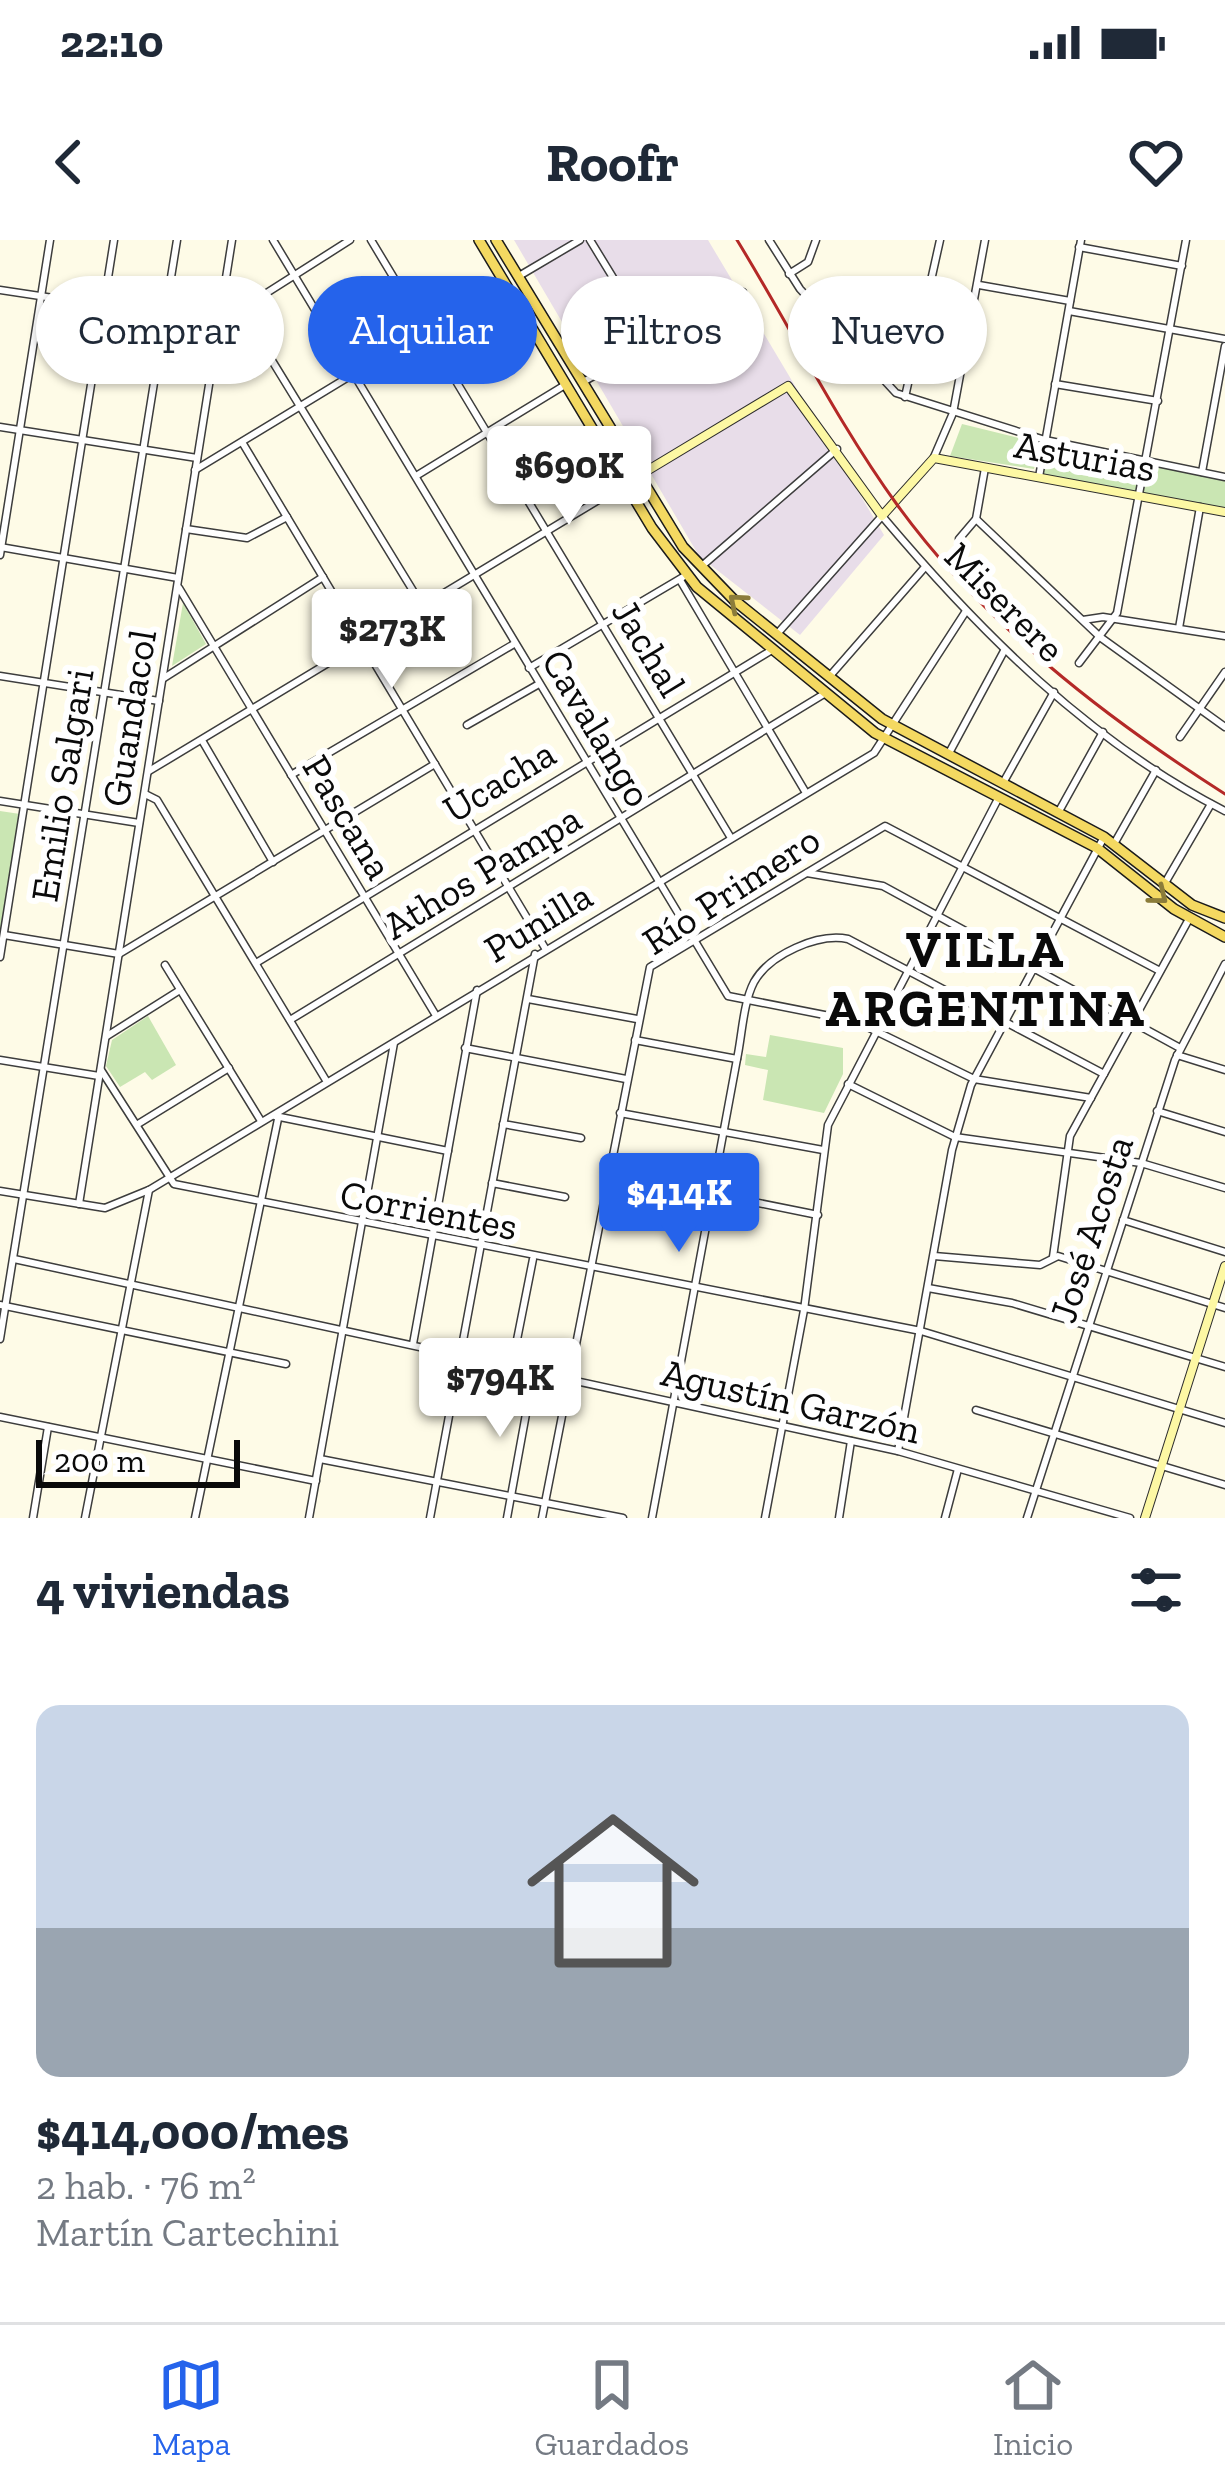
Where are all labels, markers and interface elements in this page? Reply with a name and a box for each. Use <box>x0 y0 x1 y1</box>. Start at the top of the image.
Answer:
text: 22:10 <box>60 15 164 69</box>
icon: back <box>36 129 102 195</box>
icon: heart <box>1123 129 1189 195</box>
text: Roofr <box>546 130 679 195</box>
chip: Comprar <box>36 276 284 384</box>
chip: Alquilar <box>308 276 537 384</box>
chip: Filtros <box>561 276 764 384</box>
chip: Nuevo <box>788 276 987 384</box>
street label: Asturias <box>1011 421 1159 491</box>
pin: $690K <box>485 426 653 528</box>
text: $690K <box>514 441 624 488</box>
street label: Miserere <box>935 532 1075 672</box>
pin: $273K <box>308 589 476 691</box>
street label: Jachal <box>602 591 696 705</box>
one-way arrow <box>729 595 751 617</box>
text: $273K <box>339 604 445 651</box>
street label: Guandacol <box>92 626 166 810</box>
street label: Cavalango <box>532 641 662 815</box>
street label: Emilio Salgari <box>20 665 104 905</box>
street label: Ucacha <box>434 729 564 833</box>
street label: Pascana <box>293 747 403 888</box>
street label: Athos Pampa <box>375 795 589 949</box>
street label: Río Primero <box>634 815 828 965</box>
street label: Punilla <box>476 872 600 972</box>
one-way arrow <box>1145 882 1167 904</box>
district label: VILLA ARGENTINA <box>825 919 1147 1039</box>
street label: José Acosta <box>1039 1130 1143 1328</box>
pin: $414K <box>595 1153 763 1255</box>
text: $414K <box>626 1168 732 1215</box>
street label: Corrientes <box>336 1170 522 1250</box>
pin: $794K <box>416 1338 584 1440</box>
street label: Agustín Garzón <box>657 1348 925 1454</box>
text: $794K <box>446 1353 554 1400</box>
scale bar <box>36 1434 240 1487</box>
text: 200 m <box>54 1441 145 1480</box>
icon: filters <box>1123 1557 1189 1623</box>
text: 4 viviendas <box>36 1560 290 1621</box>
icon: home <box>505 1783 721 1999</box>
text: $414,000/mes <box>36 2101 349 2162</box>
text: 2 hab. · 76 m² <box>36 2162 256 2209</box>
text: Martín Cartechini <box>36 2209 339 2256</box>
tab: Mapa <box>152 2352 231 2463</box>
tab: Guardados <box>534 2352 689 2463</box>
tab: Inicio <box>993 2352 1073 2463</box>

